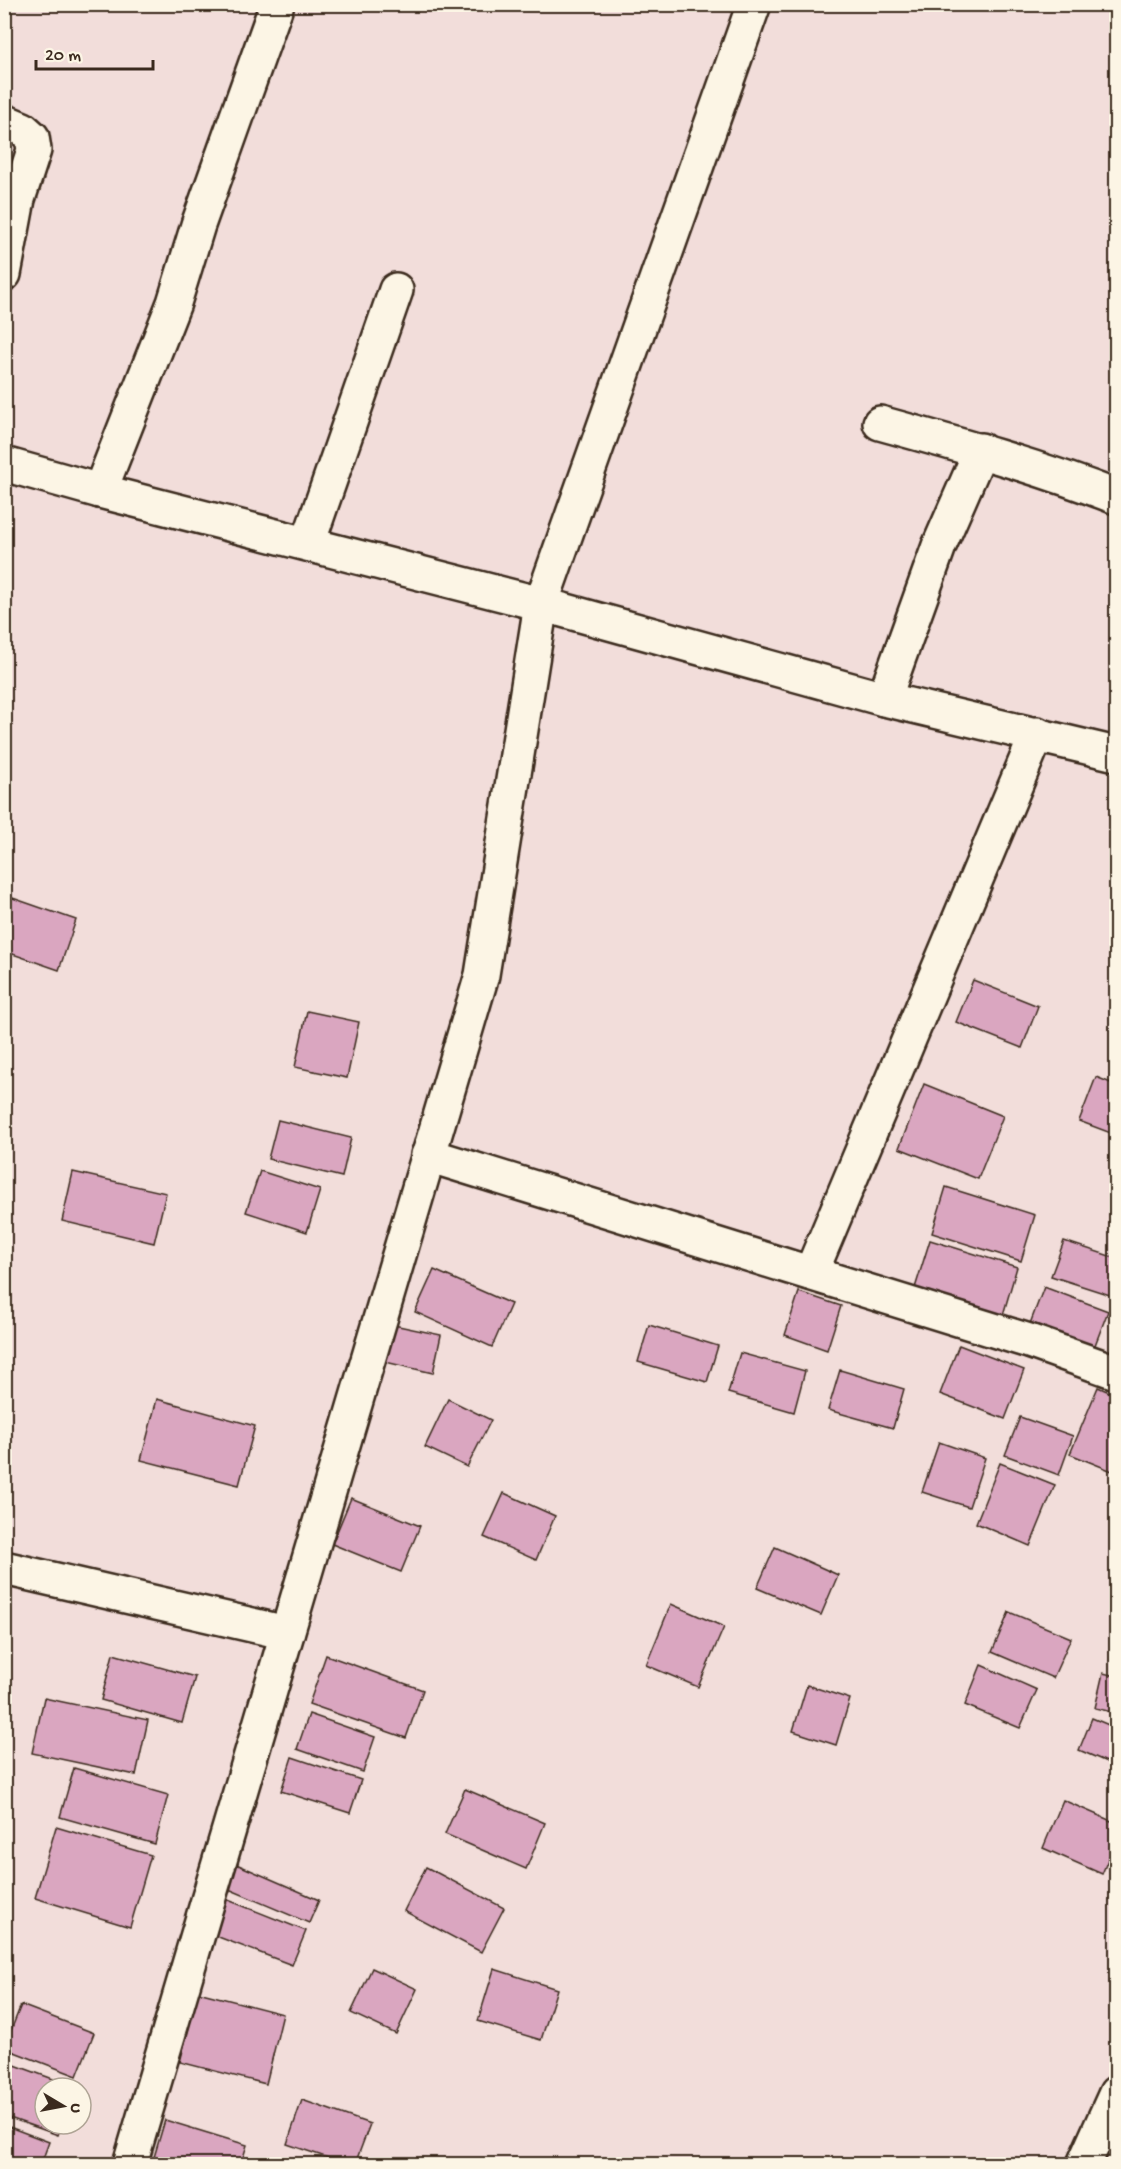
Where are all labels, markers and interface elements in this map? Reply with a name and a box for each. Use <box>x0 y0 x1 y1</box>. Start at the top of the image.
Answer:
scale bar <box>36 33 153 71</box>
text: 20 m <box>45 46 81 67</box>
north arrow <box>33 2076 93 2136</box>
text: U <box>64 2102 84 2115</box>

